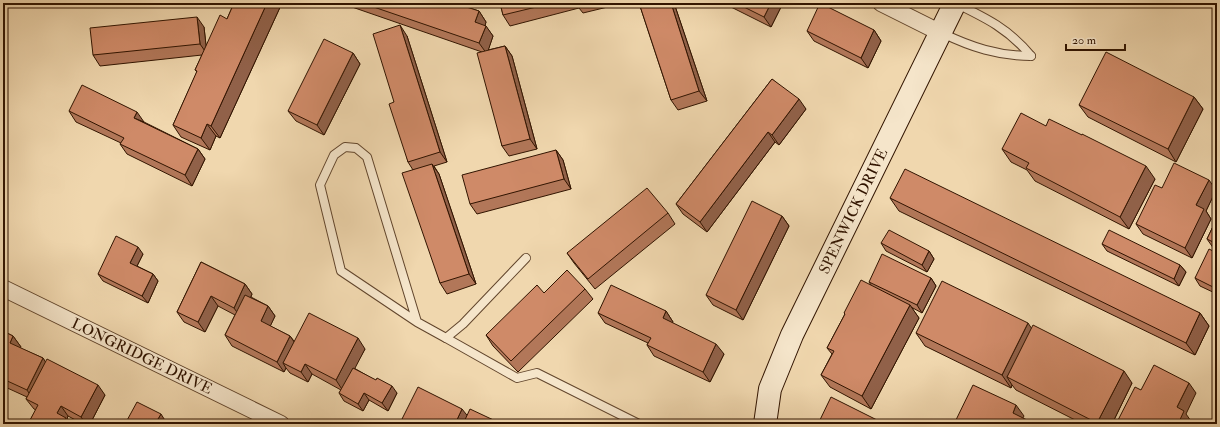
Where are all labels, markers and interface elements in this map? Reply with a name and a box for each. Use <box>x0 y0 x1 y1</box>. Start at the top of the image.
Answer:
scale bar <box>1066 26 1125 52</box>
text: 20 m <box>1072 33 1097 48</box>
street label: SPENWICK DRIVE <box>815 145 892 277</box>
street label: LONGRIDGE DRIVE <box>68 314 216 399</box>

